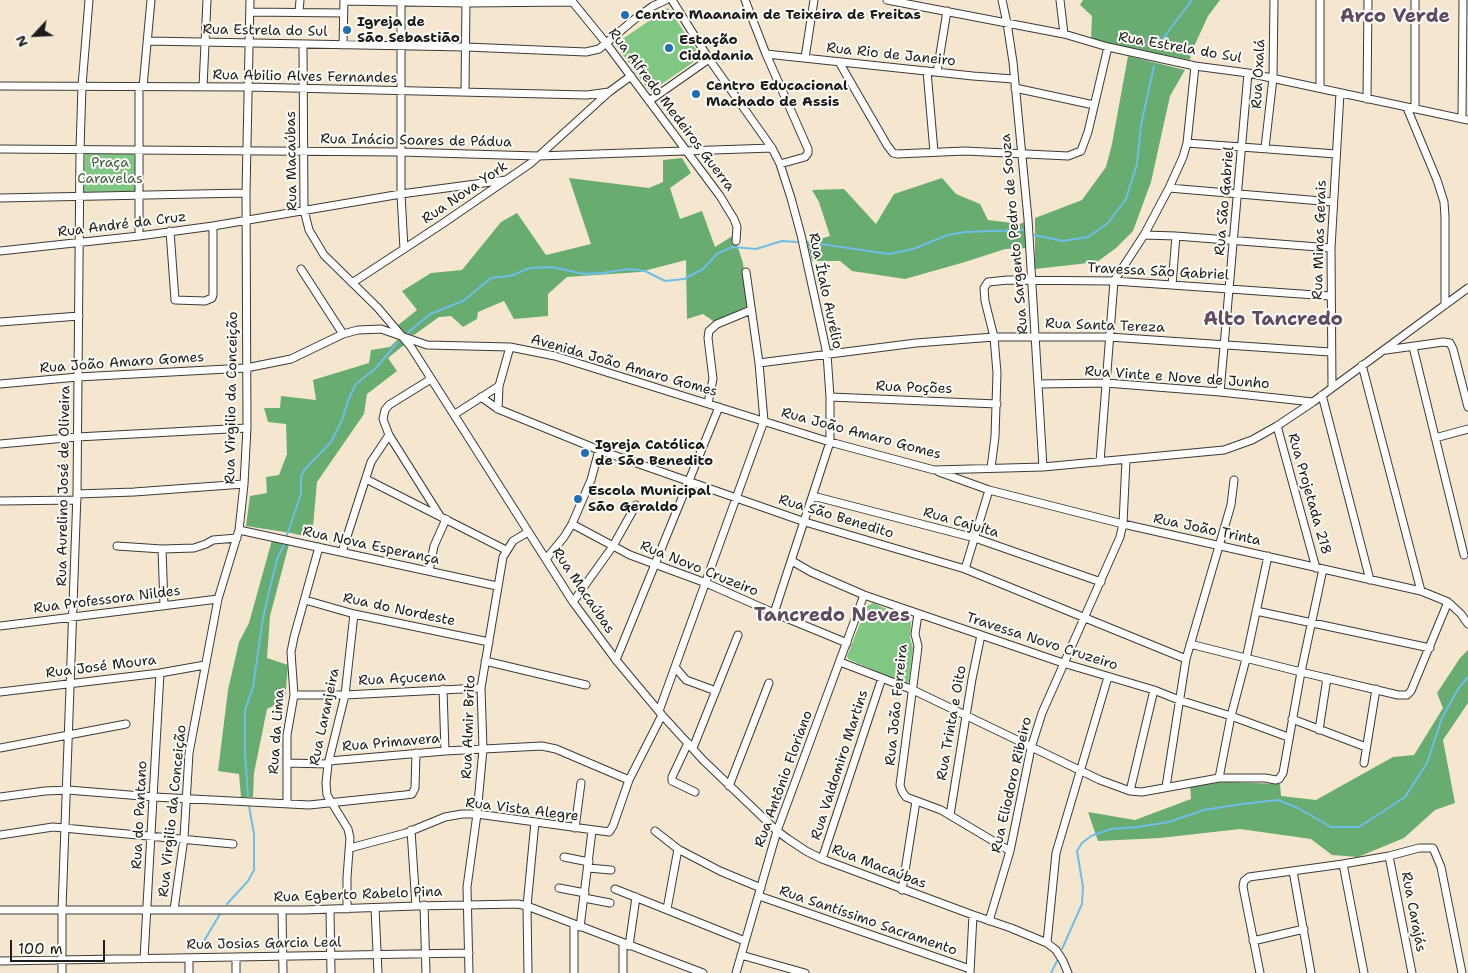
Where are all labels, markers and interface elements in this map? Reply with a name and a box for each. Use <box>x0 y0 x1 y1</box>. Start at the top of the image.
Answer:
district label: Arco Verde <box>1340 6 1450 28</box>
place label: Centro Maanaim de Teixeira de Freitas <box>635 7 921 23</box>
marker: Centro Maanaim de Teixeira de Freitas <box>619 9 631 21</box>
north arrow <box>10 10 60 60</box>
place label: Igreja de São Sebastião <box>357 14 460 46</box>
street label: Rua Estrela do Sul <box>202 22 328 40</box>
marker: Igreja de São Sebastião <box>341 24 353 36</box>
street label: Rua Alfredo Medeiros Guerra <box>604 25 738 195</box>
street label: Rua Estrela do Sul <box>1117 29 1243 67</box>
place label: Estação Cidadania <box>679 32 753 64</box>
text: N <box>11 33 32 50</box>
street label: Rua Oxalá <box>1249 39 1269 109</box>
street label: Rua Rio de Janeiro <box>825 40 957 70</box>
marker: Estação Cidadania <box>663 42 675 54</box>
street label: Rua Abilio Alves Fernandes <box>212 67 398 87</box>
place label: Centro Educacional Machado de Assis <box>706 78 848 110</box>
marker: Centro Educacional Machado de Assis <box>690 88 702 100</box>
street label: Rua Macaúbas <box>283 111 301 211</box>
street label: Rua Inácio Soares de Pádua <box>320 131 512 151</box>
street label: Rua Sargento Pedro de Souza <box>998 133 1032 335</box>
street label: Rua São Gabriel <box>1212 146 1238 256</box>
park label: Praça Caravelas <box>77 155 143 188</box>
street label: Rua Nova York <box>419 158 511 228</box>
street label: Rua Minas Gerais <box>1310 180 1330 300</box>
street label: Rua André da Cruz <box>57 209 187 241</box>
street label: Rua Ítalo Aurélio <box>804 231 846 351</box>
street label: Travessa São Gabriel <box>1087 260 1229 284</box>
district label: Alto Tancredo <box>1203 309 1343 331</box>
street label: Rua Virgilio da Conceição <box>222 311 242 485</box>
street label: Rua Santa Tereza <box>1045 316 1165 336</box>
street label: Avenida João Amaro Gomes <box>529 331 719 401</box>
street label: Rua João Amaro Gomes <box>39 349 205 377</box>
street label: Rua Vinte e Nove de Junho <box>1084 363 1270 393</box>
street label: Rua Poções <box>875 378 953 398</box>
street label: Rua Aurelino José de Oliveira <box>54 385 74 587</box>
street label: Rua João Amaro Gomes <box>779 405 943 463</box>
street label: Rua Projetada 218 <box>1284 431 1334 557</box>
place label: Igreja Católica de São Benedito <box>595 437 713 470</box>
marker: Igreja Católica de São Benedito <box>579 447 591 459</box>
place label: Escola Municipal São Geraldo <box>588 483 711 516</box>
street label: Rua São Benedito <box>776 492 896 542</box>
marker: Escola Municipal São Geraldo <box>572 493 584 505</box>
street label: Rua Cajuíta <box>921 504 1001 542</box>
street label: Rua João Trinta <box>1152 510 1262 550</box>
street label: Rua Nova Esperança <box>301 523 441 569</box>
street label: Rua Novo Cruzeiro <box>637 538 761 600</box>
street label: Rua Macaúbas <box>548 545 618 637</box>
street label: Rua Professora Nildes <box>33 583 181 617</box>
street label: Rua do Nordeste <box>341 590 457 630</box>
district label: Tancredo Neves <box>754 605 910 627</box>
street label: Travessa Novo Cruzeiro <box>964 610 1120 674</box>
street label: Rua João Ferreira <box>882 643 912 767</box>
street label: Rua José Moura <box>45 652 157 682</box>
street label: Rua Trinta e Oito <box>934 664 970 782</box>
street label: Rua Laranjeira <box>306 667 344 767</box>
street label: Rua Açucena <box>358 668 446 690</box>
street label: Rua Almir Brito <box>459 674 479 780</box>
street label: Rua Valdomiro Martins <box>808 688 872 842</box>
street label: Rua da Lima <box>266 689 288 775</box>
street label: Rua Antônio Floriano <box>751 708 817 850</box>
street label: Rua Eliodoro Ribeiro <box>988 715 1036 855</box>
street label: Rua Virgilio da Conceição <box>156 724 190 898</box>
street label: Rua Primavera <box>341 730 441 756</box>
street label: Rua do Pantano <box>129 760 151 870</box>
street label: Rua Vista Alegre <box>464 795 580 825</box>
street label: Rua Macaúbas <box>829 841 929 893</box>
street label: Rua Carajás <box>1397 871 1429 953</box>
street label: Rua Santíssimo Sacramento <box>777 883 959 959</box>
street label: Rua Egberto Rabelo Pina <box>273 884 443 906</box>
scale bar <box>12 930 108 962</box>
street label: Rua Josias Garcia Leal <box>186 934 342 954</box>
text: 100 m <box>18 939 63 959</box>

